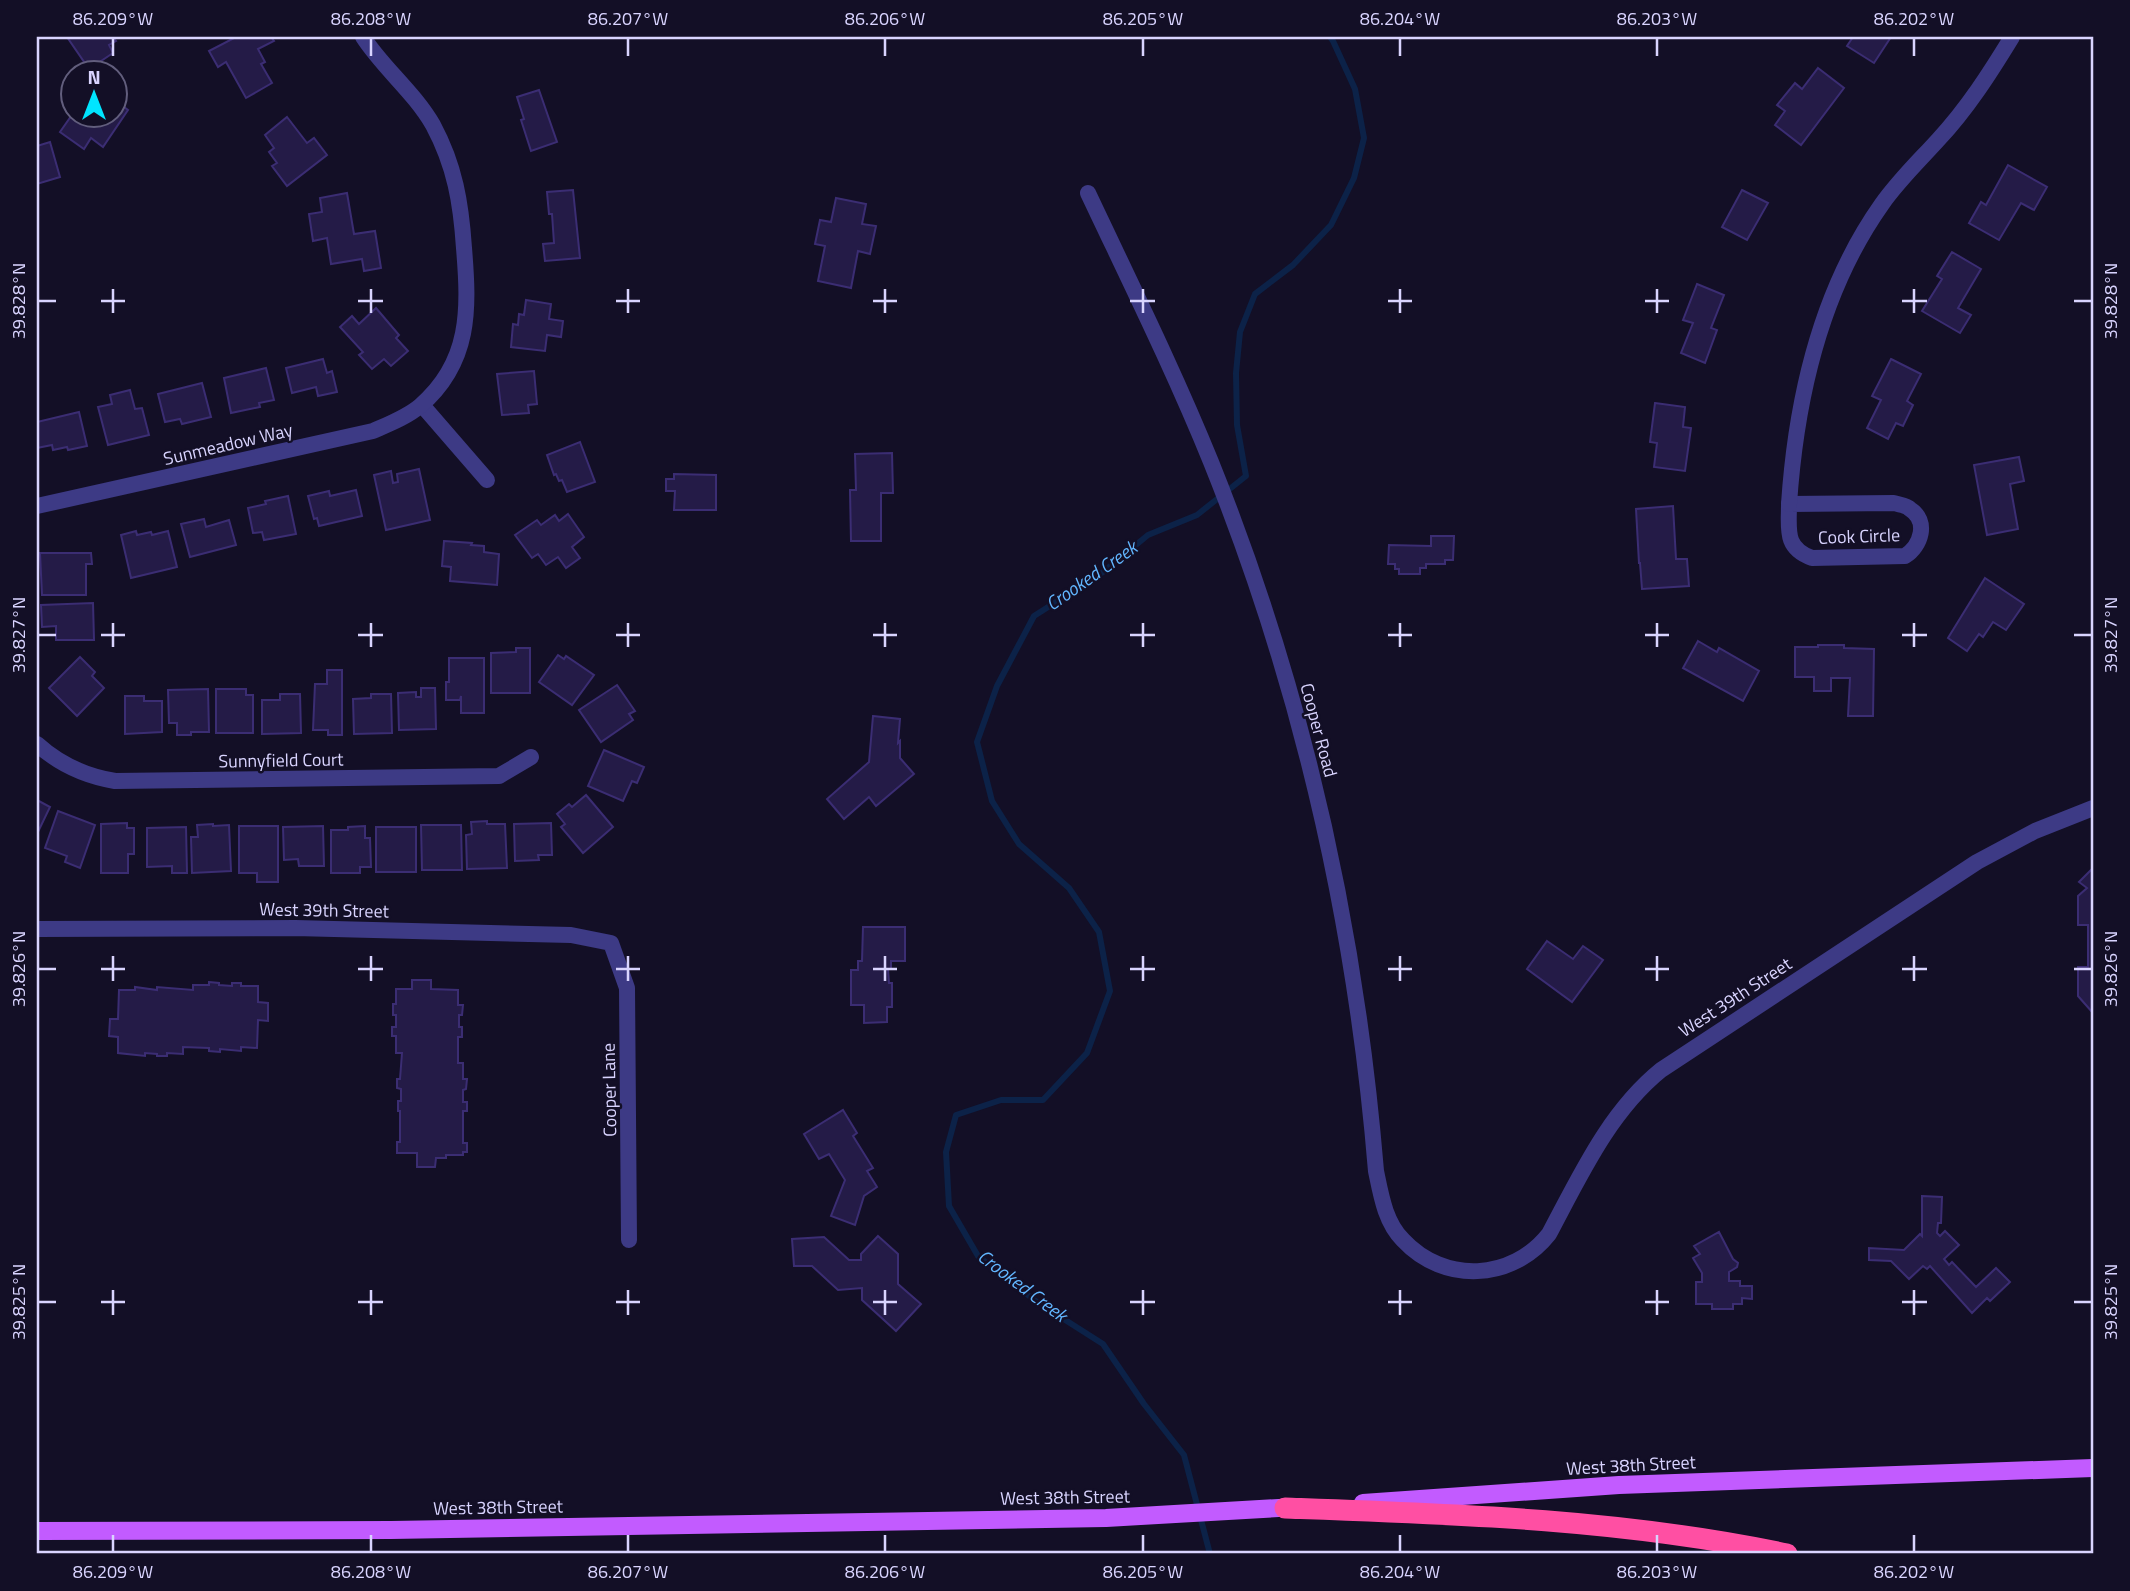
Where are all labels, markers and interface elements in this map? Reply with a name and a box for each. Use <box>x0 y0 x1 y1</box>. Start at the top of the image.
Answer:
text: 86.209°W <box>73 5 153 32</box>
text: 86.208°W <box>331 5 411 32</box>
text: 86.207°W <box>588 5 668 32</box>
text: 86.206°W <box>845 5 925 32</box>
text: 86.205°W <box>1103 5 1183 32</box>
text: 86.204°W <box>1360 5 1440 32</box>
text: 86.203°W <box>1617 5 1697 32</box>
text: 86.202°W <box>1874 5 1954 32</box>
north arrow <box>60 60 130 130</box>
text: N <box>87 62 101 91</box>
text: 39.828°N <box>5 263 32 339</box>
text: 39.828°N <box>2097 263 2124 339</box>
street label: Sunmeadow Way <box>161 416 296 472</box>
street label: Cook Circle <box>1818 521 1900 551</box>
water label: Crooked Creek <box>1039 531 1145 617</box>
text: 39.827°N <box>5 597 32 673</box>
text: 39.827°N <box>2097 597 2124 673</box>
street label: Cooper Road <box>1293 680 1345 780</box>
street label: Sunnyfield Court <box>218 745 344 775</box>
street label: West 39th Street <box>259 895 390 925</box>
text: 39.826°N <box>5 931 32 1007</box>
text: 39.826°N <box>2097 931 2124 1007</box>
street label: West 39th Street <box>1673 950 1797 1044</box>
street label: Cooper Lane <box>595 1043 623 1137</box>
water label: Crooked Creek <box>972 1242 1076 1330</box>
text: 39.825°N <box>5 1264 32 1340</box>
text: 39.825°N <box>2097 1264 2124 1340</box>
street label: West 38th Street <box>1565 1448 1697 1482</box>
street label: West 38th Street <box>1000 1482 1131 1512</box>
street label: West 38th Street <box>433 1492 564 1522</box>
text: 86.209°W <box>73 1558 153 1585</box>
text: 86.208°W <box>331 1558 411 1585</box>
text: 86.207°W <box>588 1558 668 1585</box>
text: 86.206°W <box>845 1558 925 1585</box>
text: 86.205°W <box>1103 1558 1183 1585</box>
text: 86.204°W <box>1360 1558 1440 1585</box>
text: 86.203°W <box>1617 1558 1697 1585</box>
text: 86.202°W <box>1874 1558 1954 1585</box>

